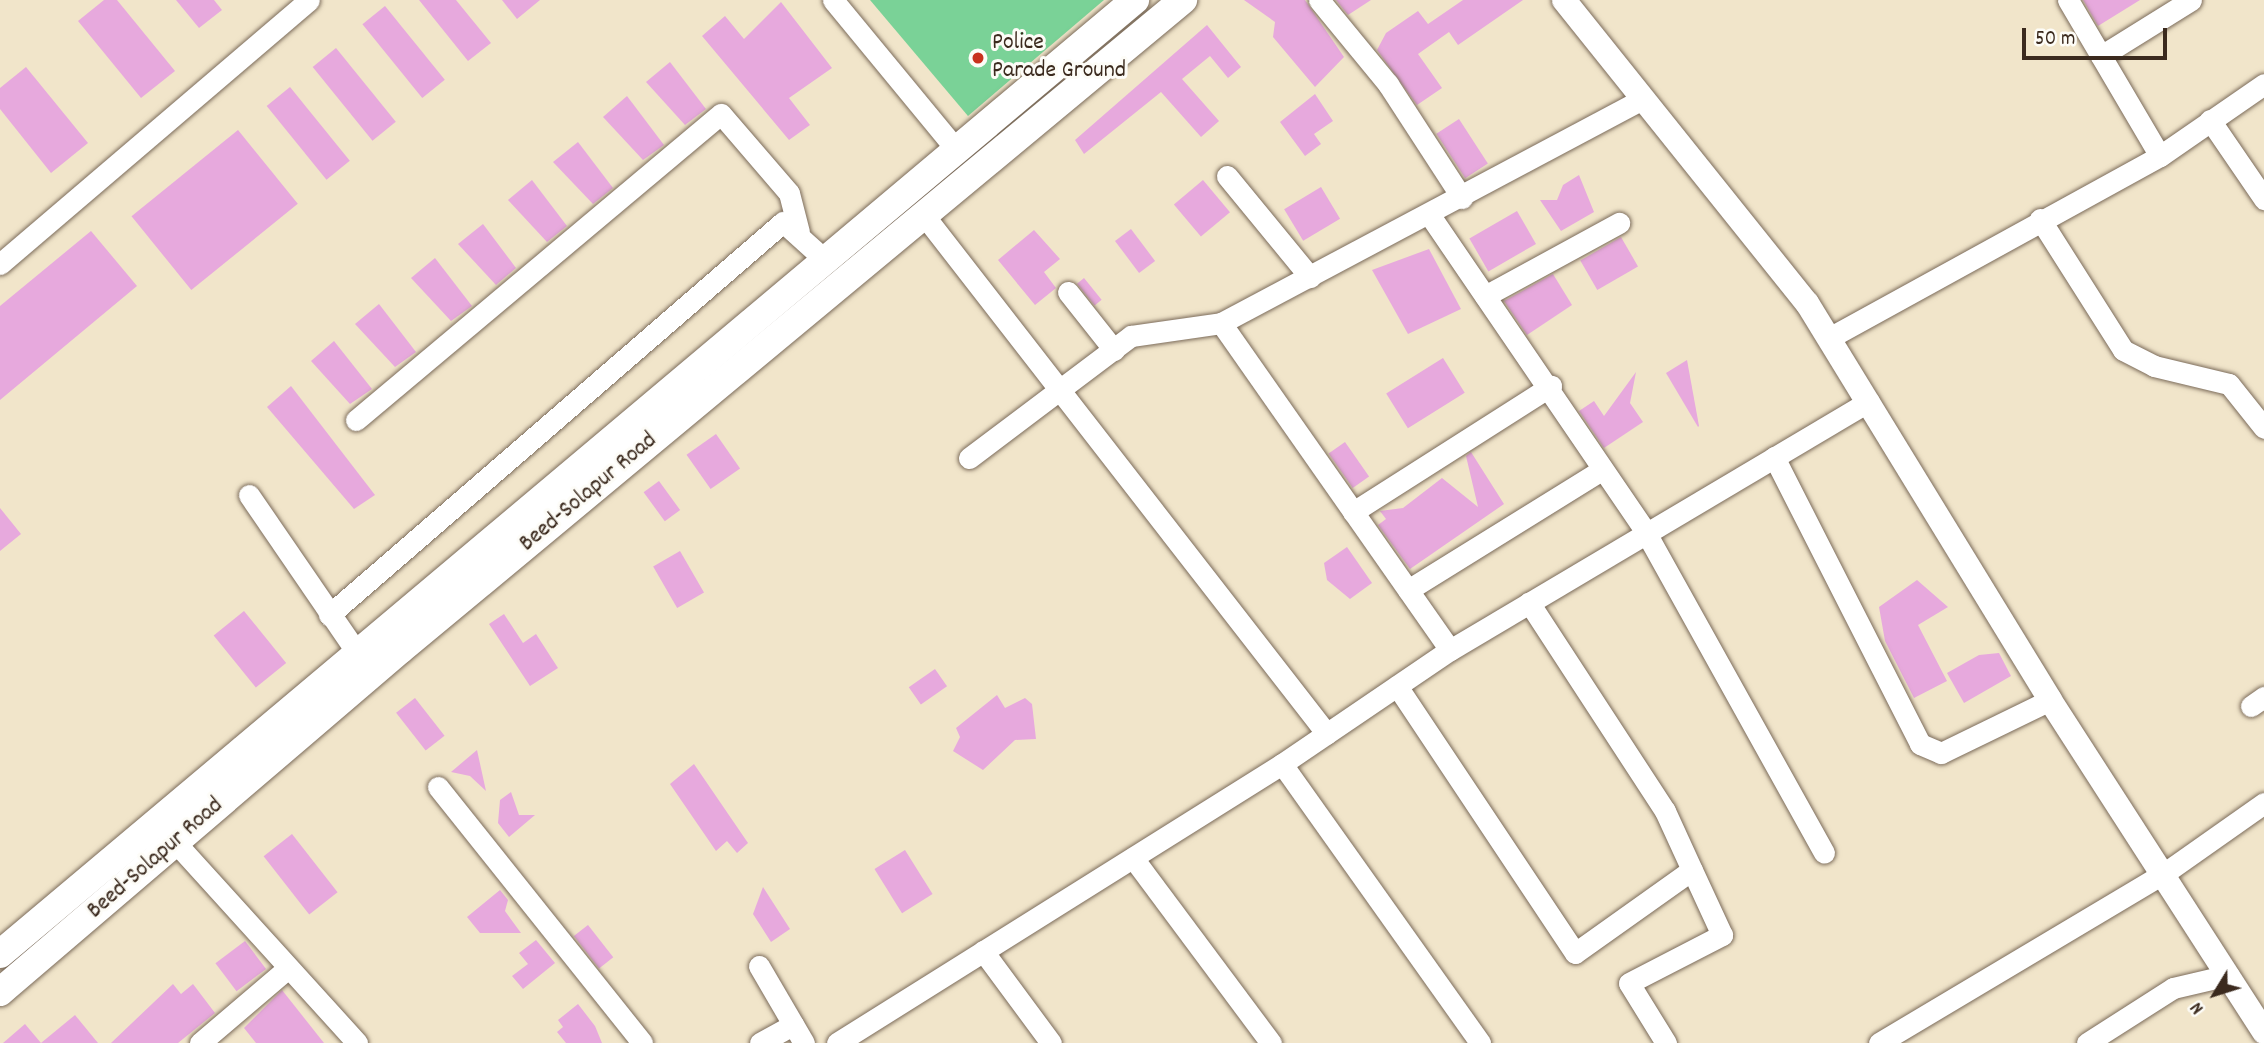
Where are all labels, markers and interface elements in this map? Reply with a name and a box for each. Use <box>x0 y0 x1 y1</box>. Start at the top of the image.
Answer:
scale bar <box>2026 14 2171 58</box>
text: 50 m <box>2035 25 2075 55</box>
place label: Police Parade Ground <box>992 30 1126 86</box>
marker: Police Parade Ground <box>970 50 986 66</box>
street label: Beed-Solapur Road <box>514 427 664 559</box>
street label: Beed-Solapur Road <box>82 792 230 926</box>
north arrow <box>2180 959 2250 1029</box>
text: N <box>2185 995 2212 1019</box>

